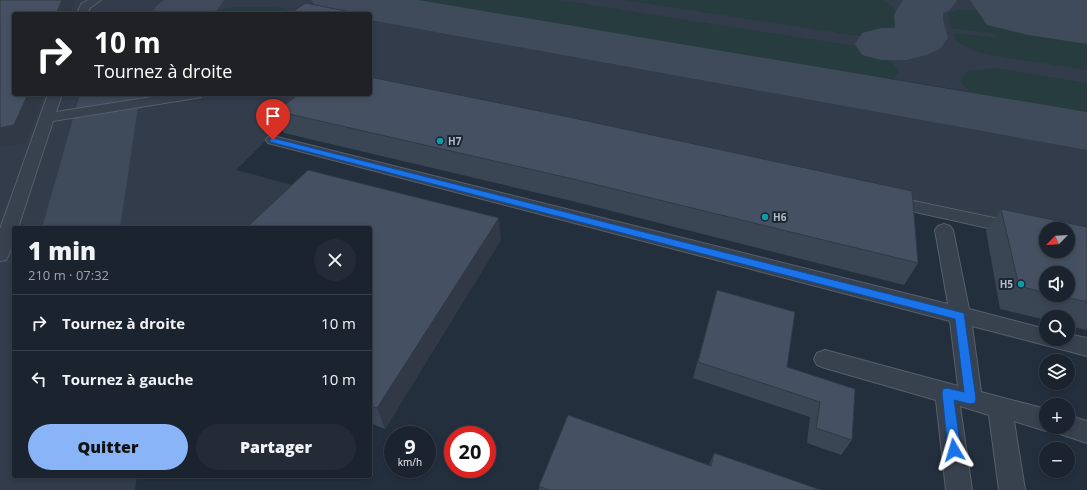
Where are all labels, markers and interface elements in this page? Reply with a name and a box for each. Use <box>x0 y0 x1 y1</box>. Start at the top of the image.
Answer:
text: 10 m <box>94 23 161 61</box>
icon: right <box>28 28 80 80</box>
text: Tournez à droite <box>94 59 232 83</box>
pin <box>256 99 290 140</box>
icon: arrive <box>262 105 284 127</box>
place label: H7 <box>448 134 462 148</box>
marker: H7 <box>435 136 445 146</box>
place label: H6 <box>773 210 787 224</box>
marker: H6 <box>760 212 770 222</box>
north arrow <box>1039 222 1075 258</box>
map controls <box>1039 222 1075 478</box>
text: 1 min <box>28 234 96 267</box>
button: close <box>314 239 356 281</box>
text: 210 m · 07:32 <box>28 266 109 284</box>
button: sound <box>1039 266 1075 302</box>
place label: H5 <box>1000 277 1013 291</box>
marker: H5 <box>1016 279 1026 289</box>
button: search <box>1039 310 1075 346</box>
icon: right <box>28 312 50 334</box>
text: Tournez à droite <box>62 313 185 333</box>
text: 10 m <box>321 313 356 333</box>
button: layers <box>1039 354 1075 390</box>
icon: left <box>28 368 50 390</box>
text: Tournez à gauche <box>62 369 193 389</box>
text: 10 m <box>321 369 356 389</box>
button: + <box>1039 398 1075 434</box>
button: Quitter <box>28 424 188 470</box>
button: Partager <box>196 424 356 470</box>
speed limit sign: 20 <box>444 426 496 478</box>
position arrow <box>933 429 975 471</box>
text: 9 <box>404 433 416 460</box>
button: − <box>1039 442 1075 478</box>
text: km/h <box>398 455 422 469</box>

